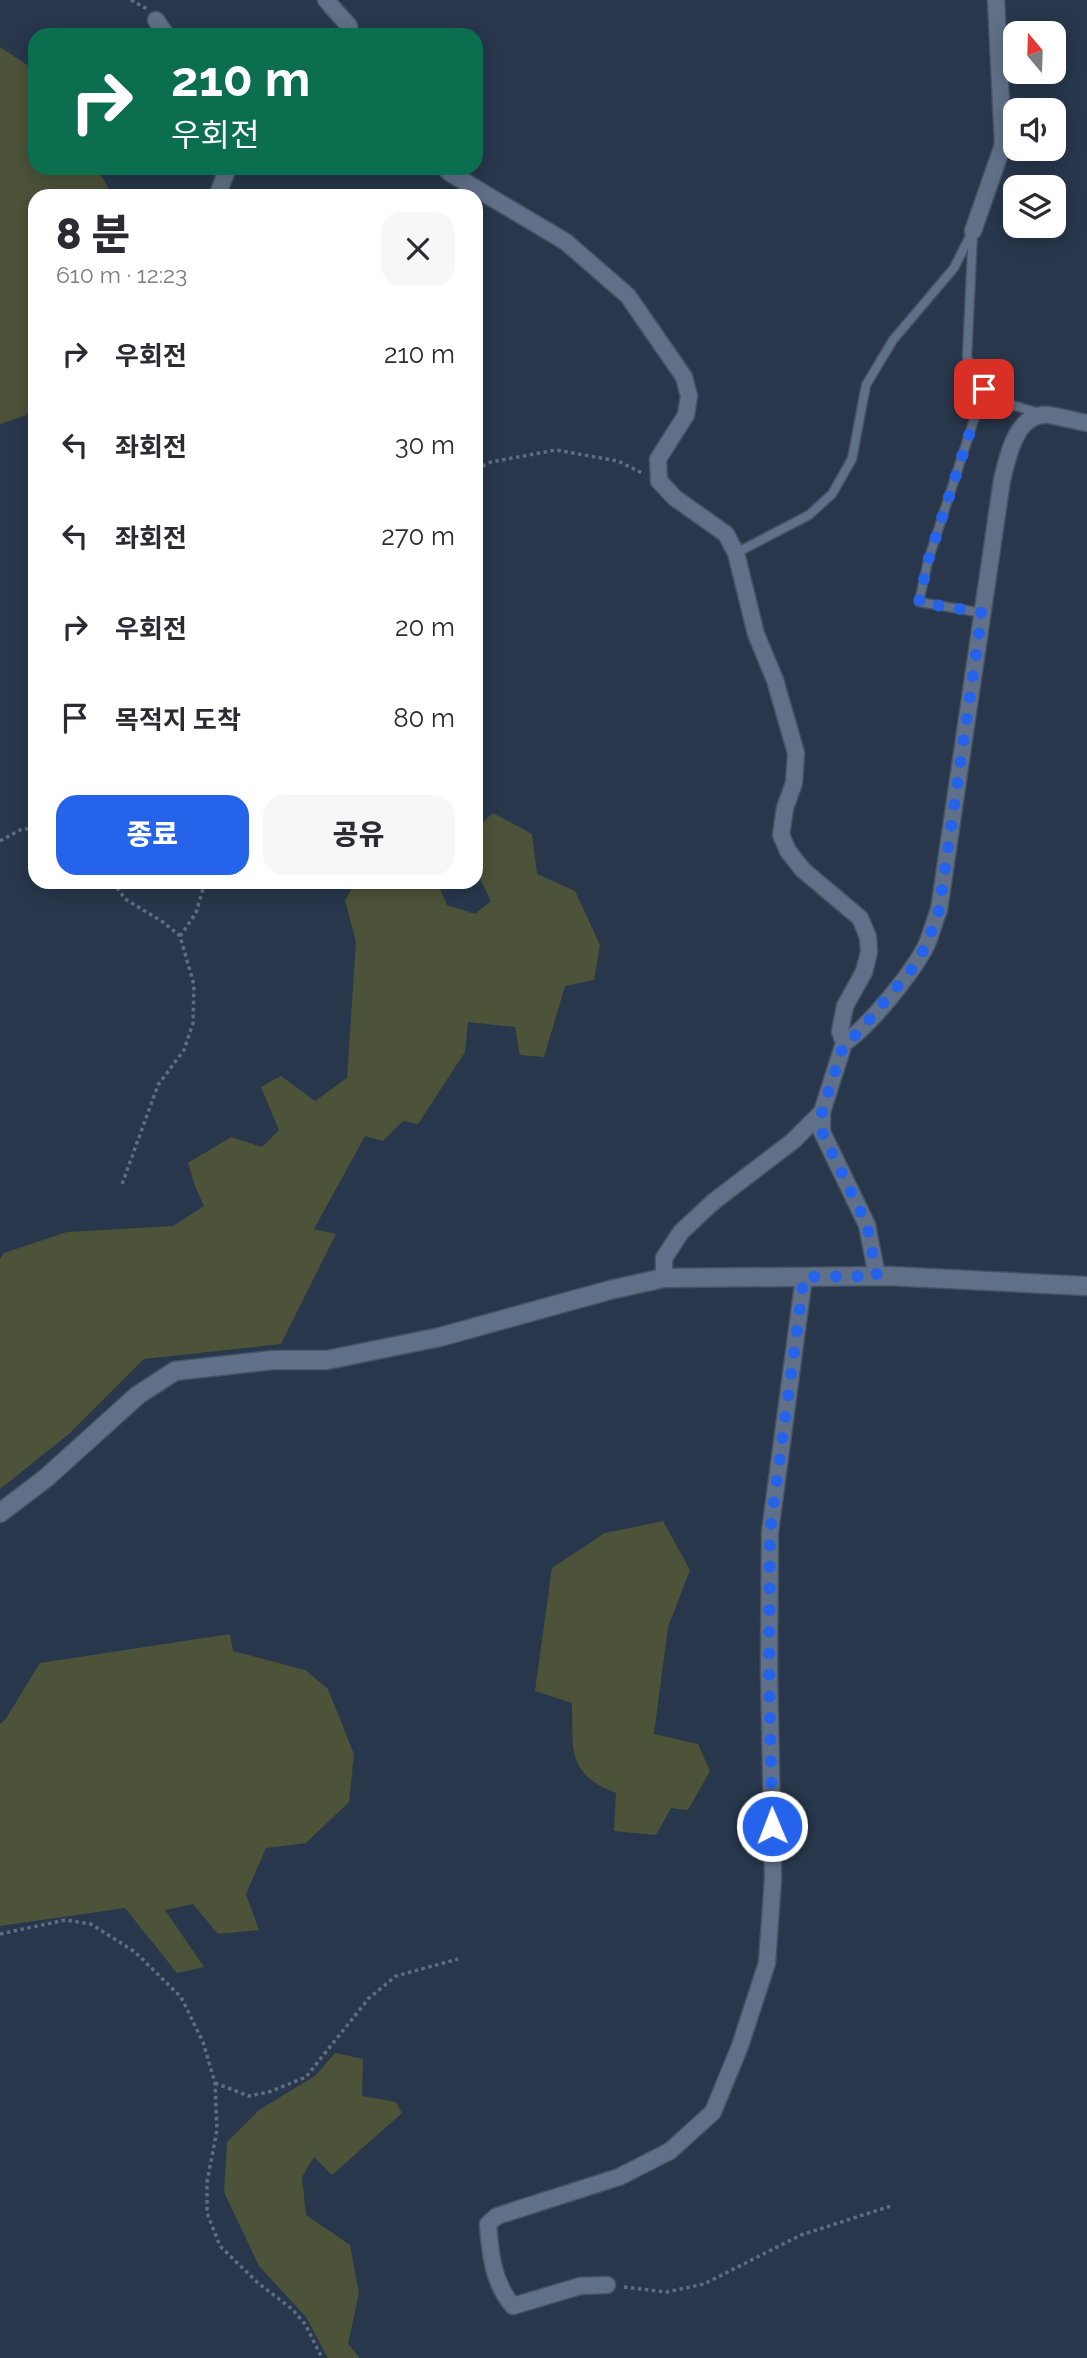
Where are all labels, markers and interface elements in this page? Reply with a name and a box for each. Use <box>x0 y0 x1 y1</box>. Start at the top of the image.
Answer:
north arrow <box>1003 21 1066 84</box>
map controls <box>1003 21 1066 238</box>
text: 210 m <box>171 50 310 107</box>
icon: right <box>56 56 147 147</box>
button: sound <box>1003 98 1066 161</box>
text: 우회전 <box>171 116 259 153</box>
button: layers <box>1003 175 1066 238</box>
text: 8 분 <box>56 210 130 259</box>
button: close <box>381 212 455 286</box>
text: 610 m · 12:23 <box>56 261 187 288</box>
icon: right <box>56 335 94 373</box>
text: 210 m <box>384 339 455 369</box>
text: 우회전 <box>115 341 187 371</box>
pin <box>954 359 1014 419</box>
icon: arrive <box>965 370 1003 408</box>
icon: left <box>56 426 94 464</box>
text: 30 m <box>395 430 455 460</box>
text: 좌회전 <box>115 432 187 462</box>
icon: left <box>56 517 94 555</box>
text: 270 m <box>381 521 455 551</box>
text: 좌회전 <box>115 523 187 553</box>
icon: right <box>56 608 94 646</box>
text: 20 m <box>395 612 455 642</box>
text: 우회전 <box>115 614 187 644</box>
icon: arrive <box>56 699 94 737</box>
text: 80 m <box>393 703 455 733</box>
text: 목적지 도착 <box>115 705 241 735</box>
button: 종료 <box>56 795 249 875</box>
button: 공유 <box>263 795 455 875</box>
position arrow <box>735 1789 809 1863</box>

